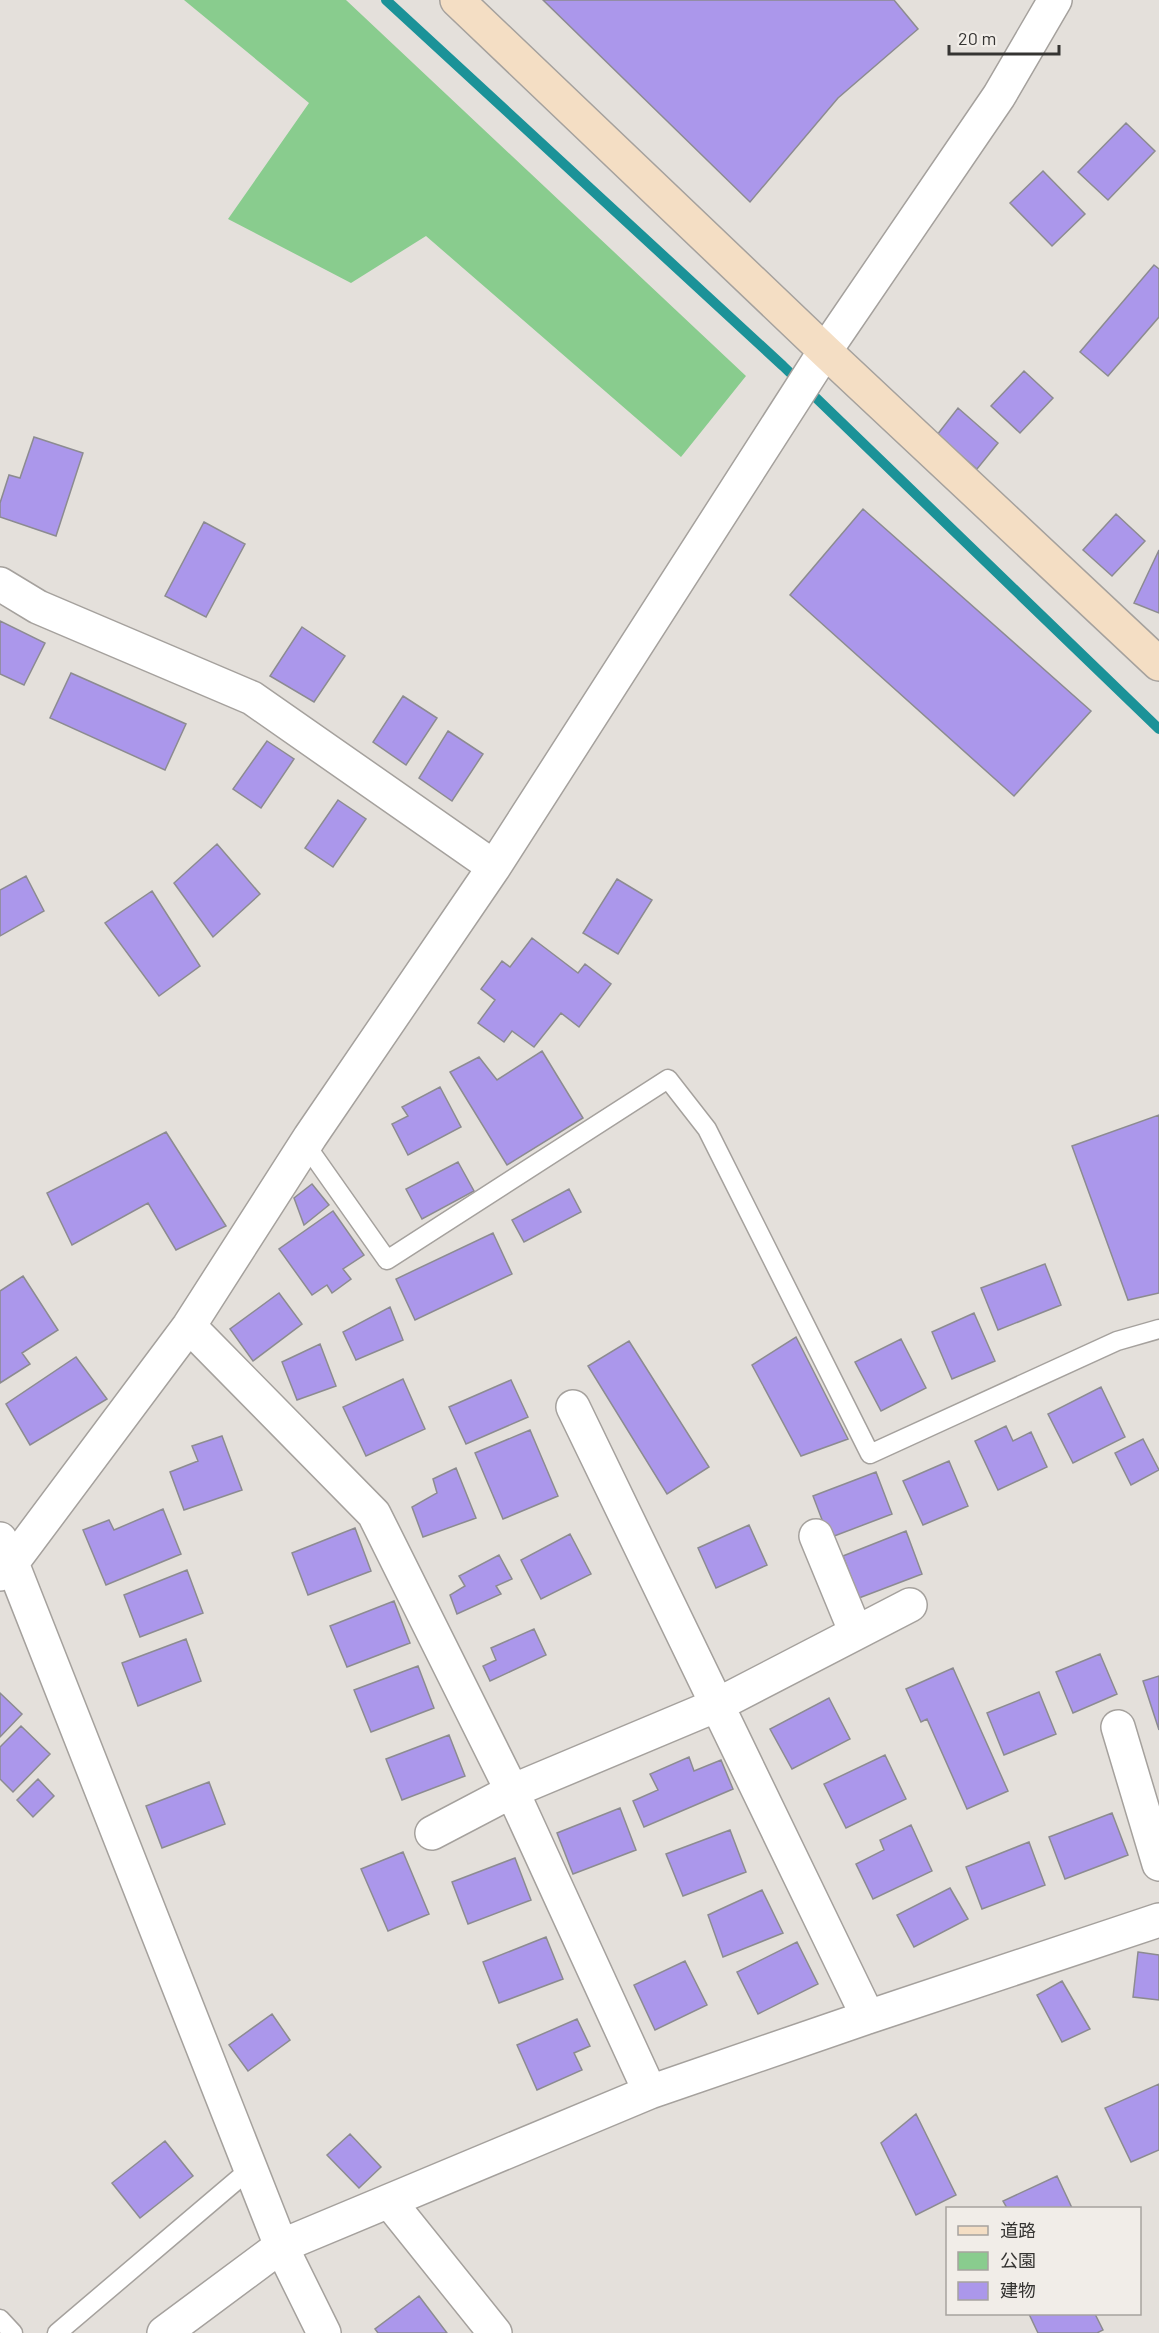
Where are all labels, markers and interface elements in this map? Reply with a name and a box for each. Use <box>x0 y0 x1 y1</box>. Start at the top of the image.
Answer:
scale bar <box>949 18 1058 56</box>
text: 20 m <box>958 27 996 49</box>
legend <box>946 2207 1141 2315</box>
text: 道路 <box>1000 2219 1036 2241</box>
text: 公園 <box>1000 2249 1036 2271</box>
text: 建物 <box>1000 2279 1036 2301</box>

